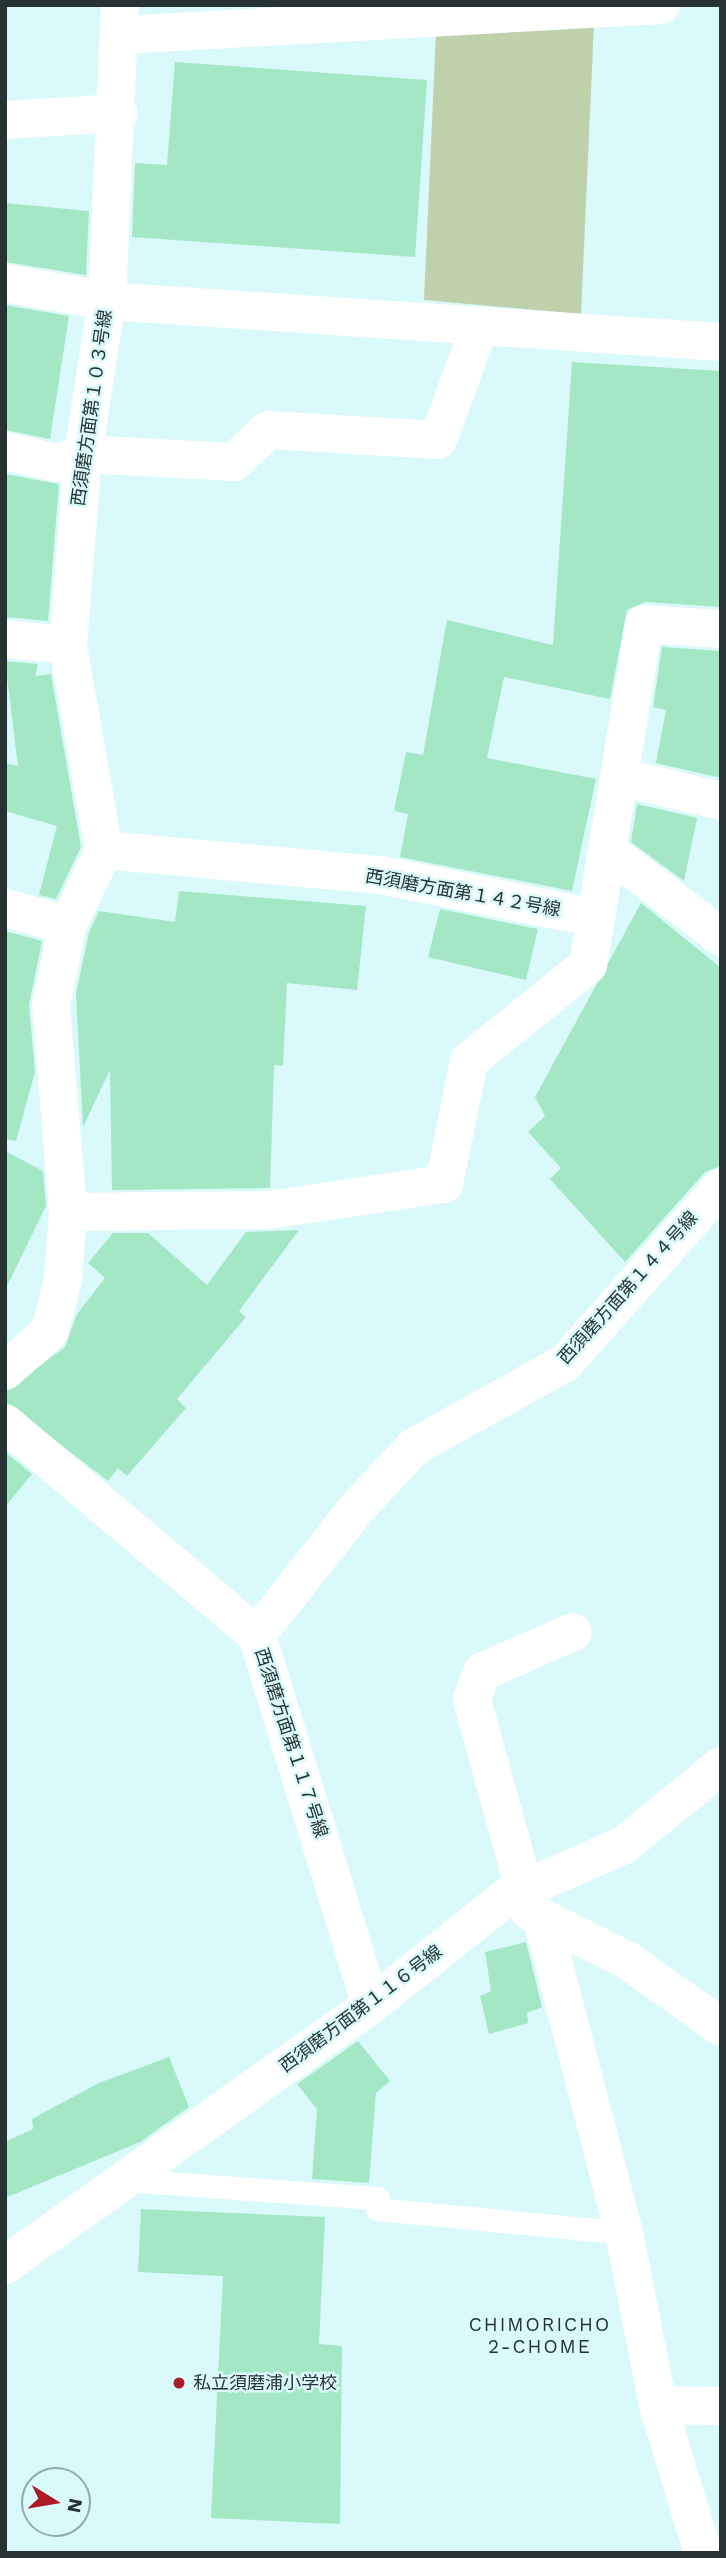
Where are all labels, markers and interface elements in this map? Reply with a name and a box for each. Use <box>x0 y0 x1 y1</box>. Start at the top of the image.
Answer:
street label: 西須磨方面第１０３号線 <box>68 308 116 508</box>
street label: 西須磨方面第１４２号線 <box>364 865 562 921</box>
street label: 西須磨方面第１４４号線 <box>554 1207 702 1369</box>
street label: 西須磨方面第１１７号線 <box>250 1646 332 1840</box>
street label: 西須磨方面第１１６号線 <box>275 1941 447 2077</box>
district label: CHIMORICHO 2-CHOME <box>470 2314 610 2358</box>
place label: 私立須磨浦小学校 <box>193 2372 337 2394</box>
marker: 私立須磨浦小学校 <box>171 2375 187 2391</box>
north arrow <box>21 2467 91 2537</box>
text: N <box>63 2497 88 2515</box>

